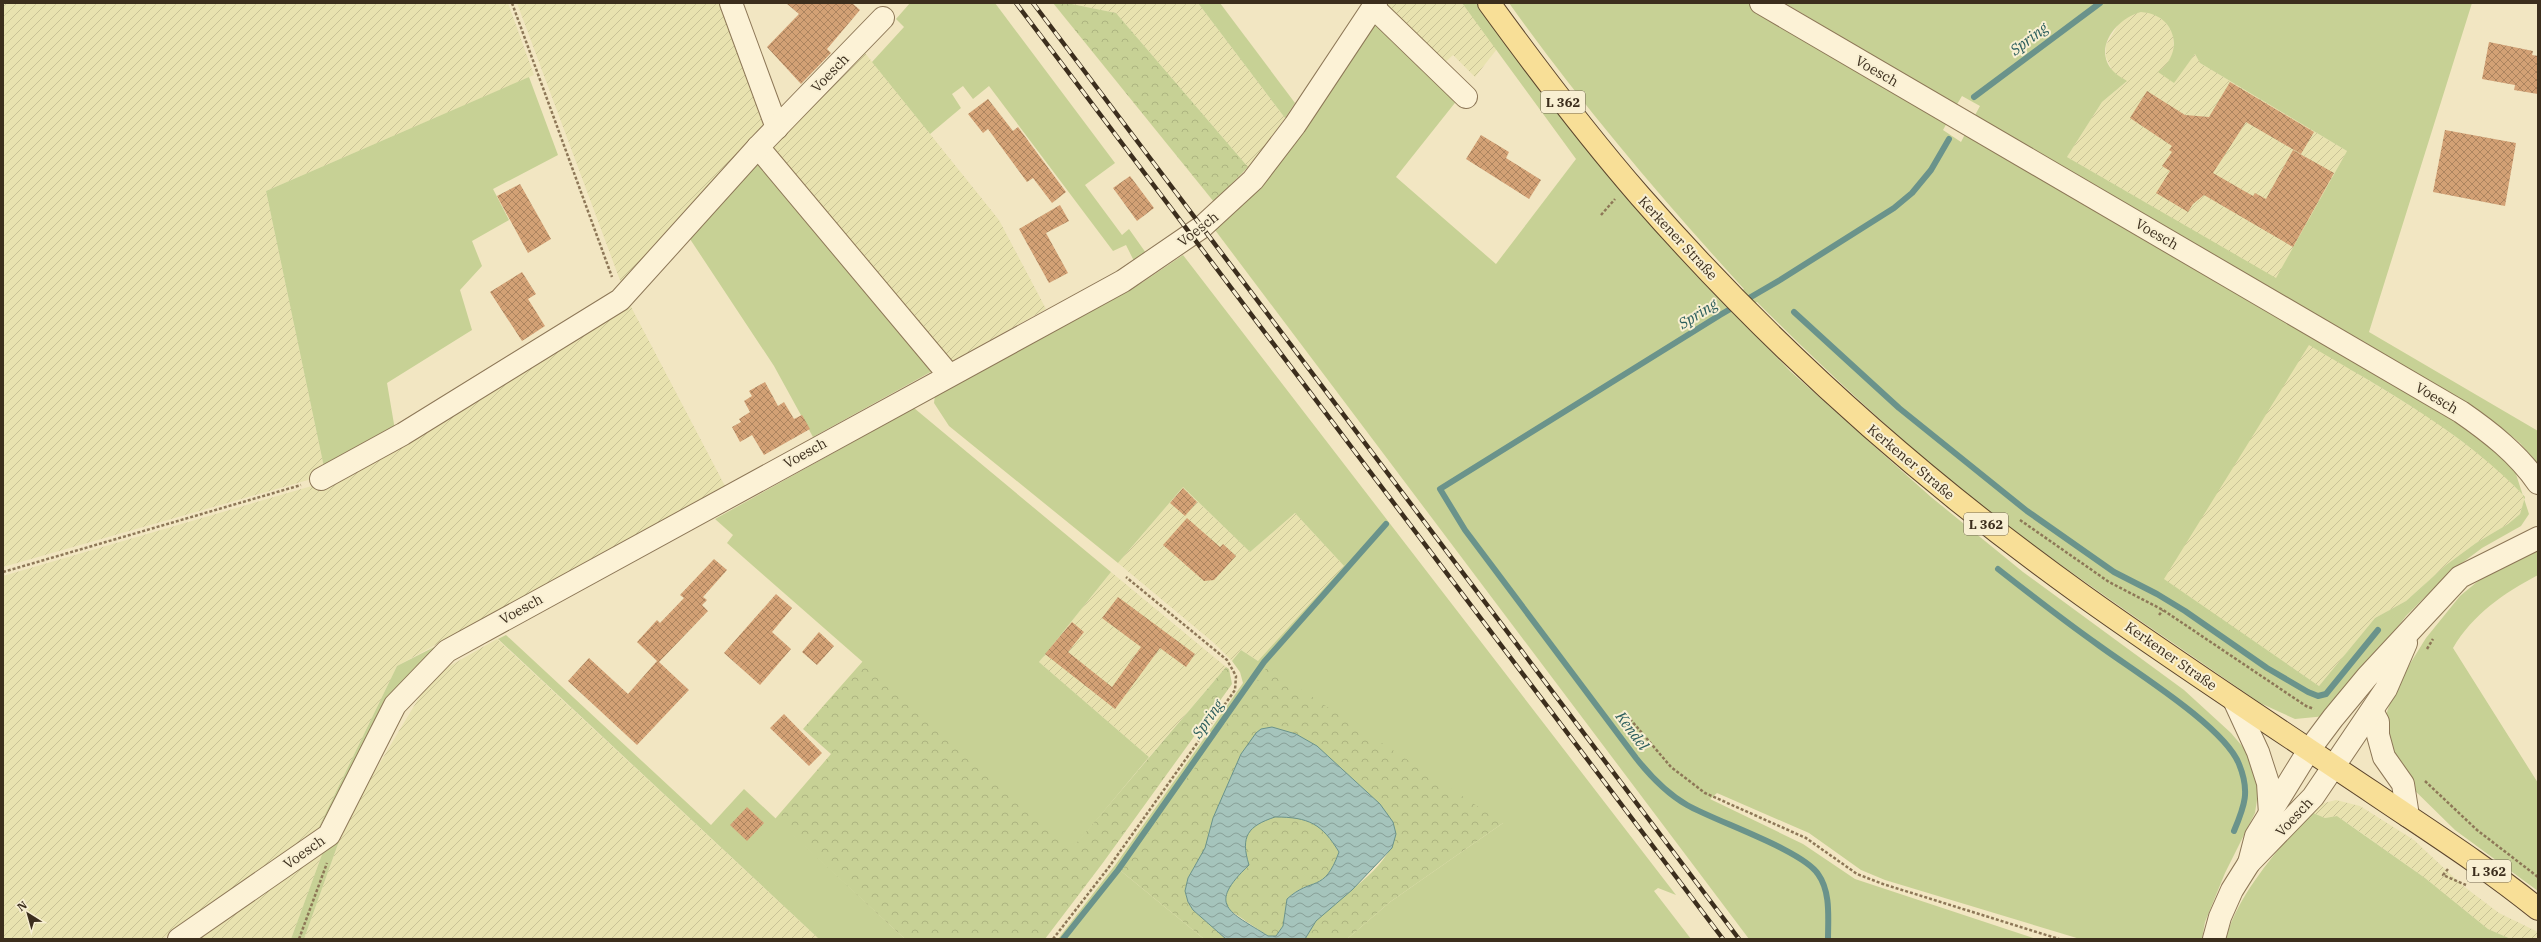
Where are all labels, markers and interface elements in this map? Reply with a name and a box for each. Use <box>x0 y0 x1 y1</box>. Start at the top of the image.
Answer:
water label: Spring <box>2005 18 2052 60</box>
street label: Voesch <box>807 50 853 96</box>
street label: Voesch <box>1852 51 1902 91</box>
road number: L 362 <box>1541 91 1585 113</box>
street label: Kerkener Straße <box>1635 192 1721 284</box>
street label: Voesch <box>1174 207 1222 251</box>
street label: Voesch <box>2132 214 2182 254</box>
water label: Spring <box>1674 294 1722 334</box>
street label: Voesch <box>2412 378 2462 418</box>
street label: Kerkener Straße <box>1864 420 1958 504</box>
street label: Voesch <box>780 434 830 472</box>
road number: L 362 <box>1964 513 2008 535</box>
street label: Voesch <box>496 590 546 628</box>
street label: Kerkener Straße <box>2122 618 2220 694</box>
water label: Spring <box>1187 695 1228 743</box>
water label: Kendel <box>1611 707 1654 754</box>
street label: Voesch <box>2271 794 2317 840</box>
street label: Voesch <box>280 831 329 873</box>
road number: L 362 <box>2467 860 2511 882</box>
north arrow <box>8 894 48 934</box>
text: N <box>14 898 30 914</box>

